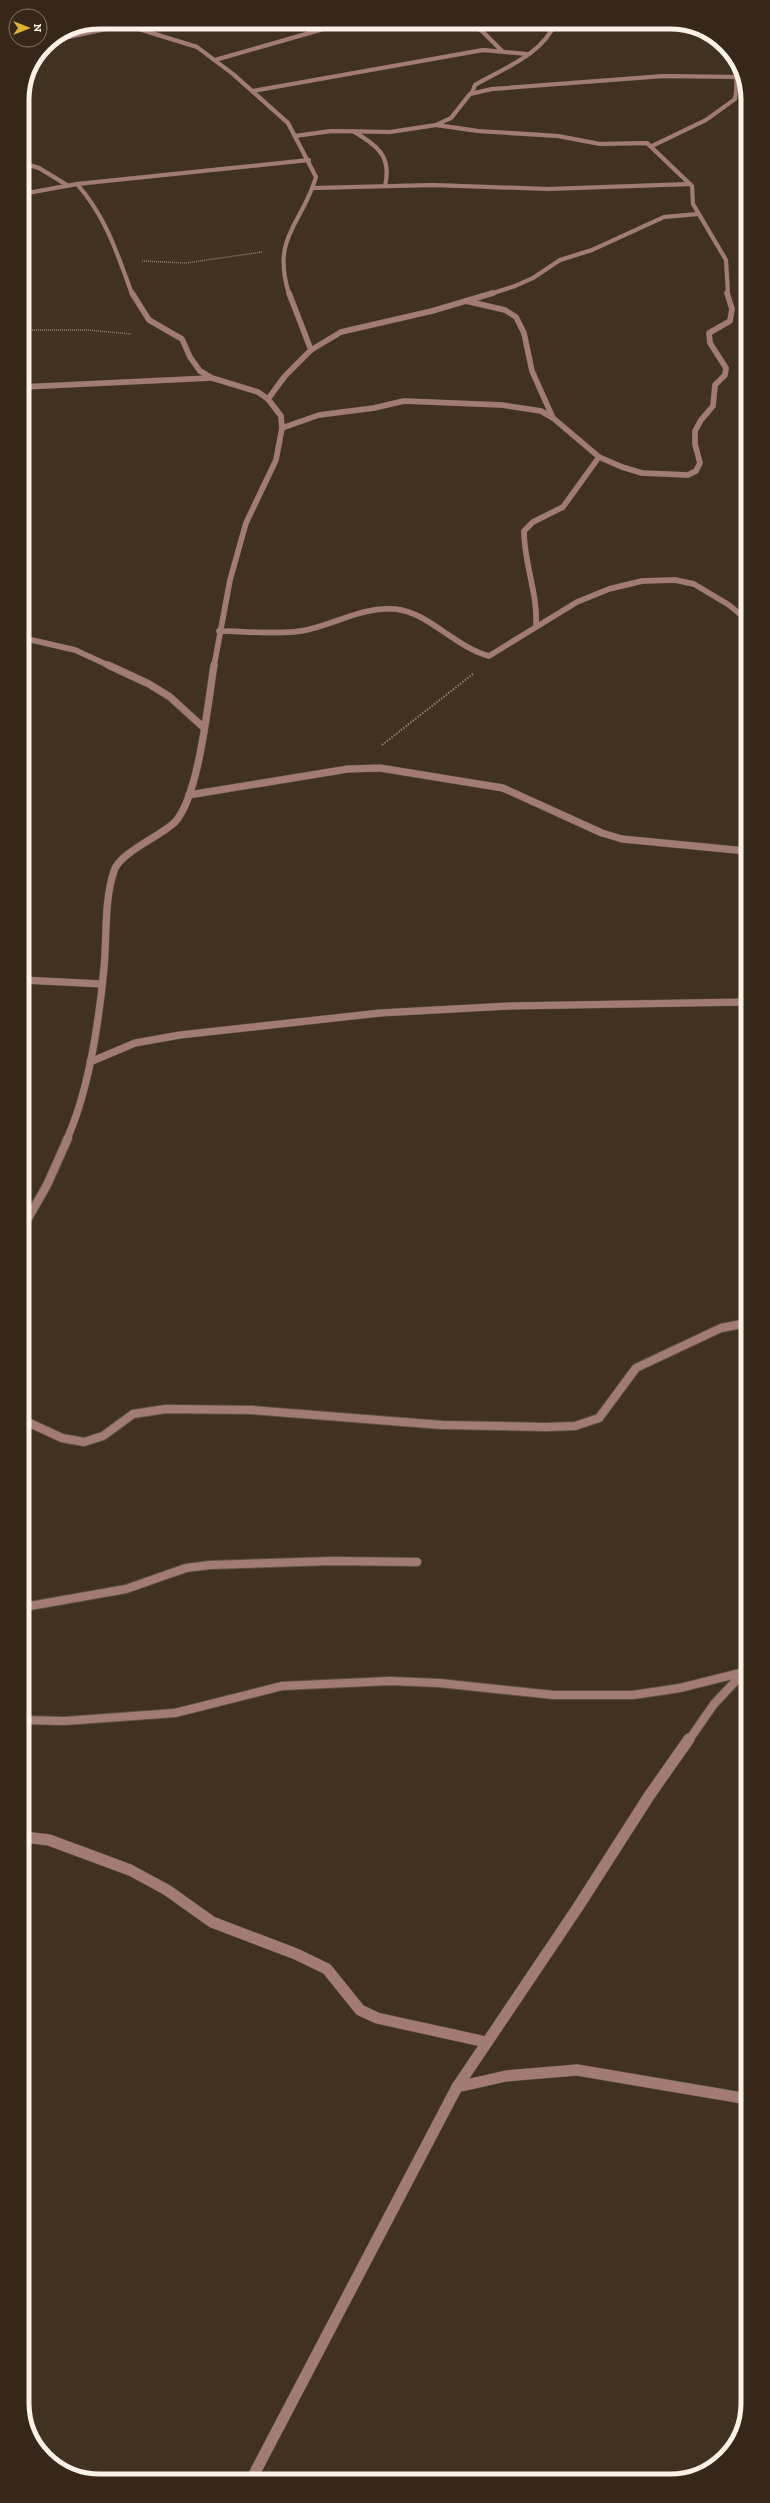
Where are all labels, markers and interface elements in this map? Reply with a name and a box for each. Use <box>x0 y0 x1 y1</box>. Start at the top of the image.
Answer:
north arrow <box>8 8 48 48</box>
text: N <box>31 24 44 33</box>

